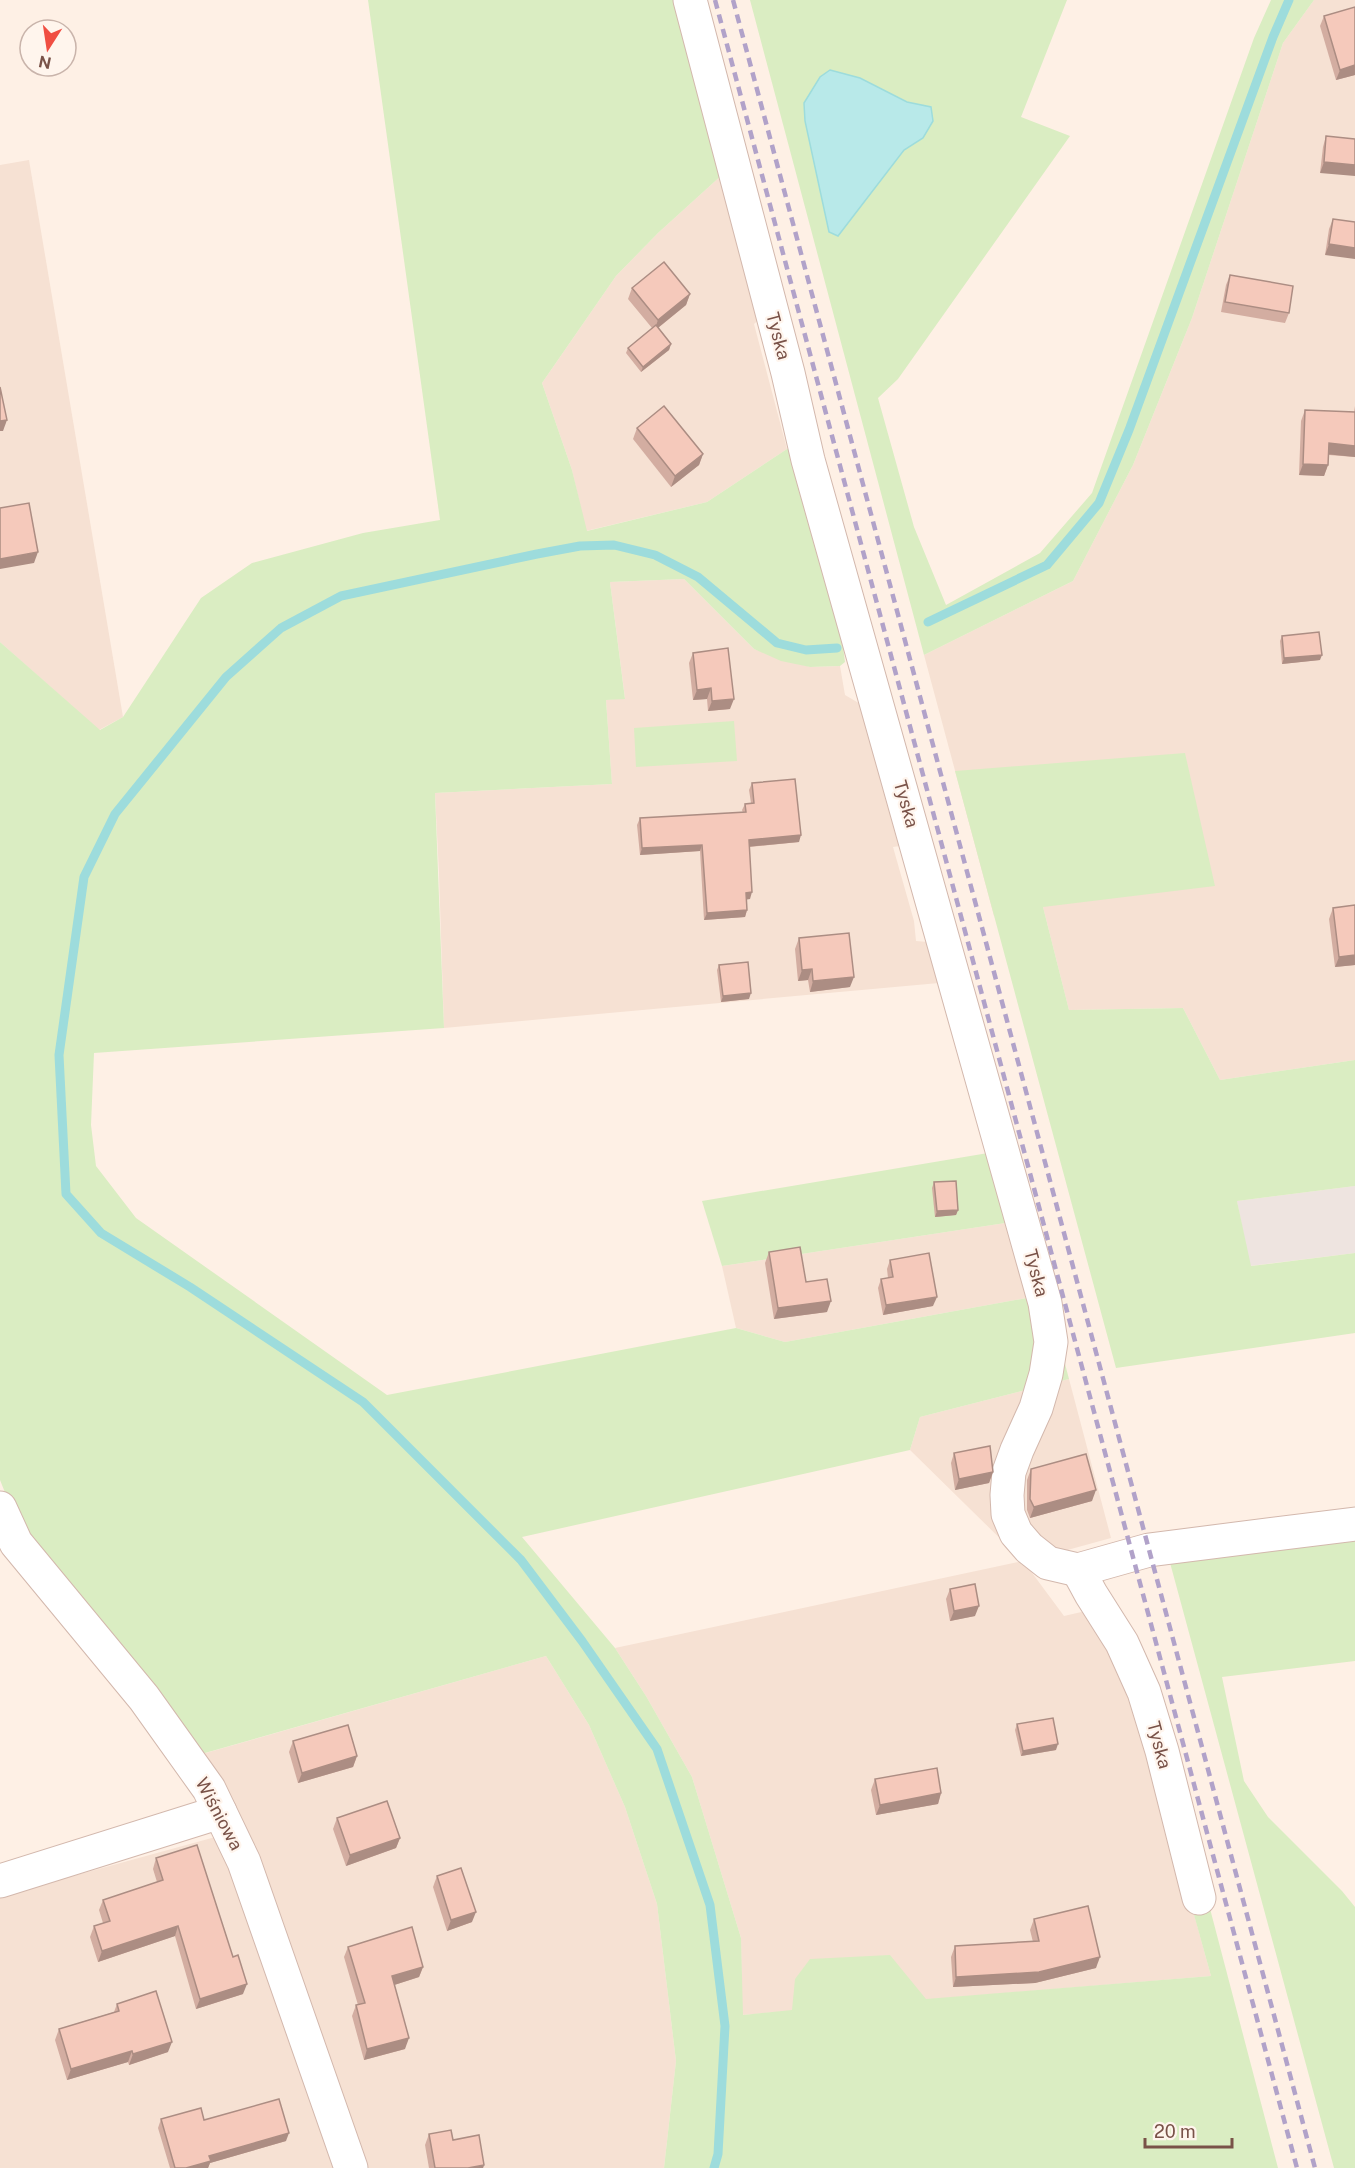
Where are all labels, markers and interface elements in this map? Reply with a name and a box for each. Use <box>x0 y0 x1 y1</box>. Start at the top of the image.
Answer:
north arrow <box>18 18 78 78</box>
text: N <box>37 52 53 73</box>
street label: Tyska <box>762 310 795 362</box>
street label: Tyska <box>890 778 923 830</box>
street label: Tyska <box>1020 1247 1053 1299</box>
street label: Tyska <box>1143 1719 1176 1771</box>
street label: Wiśniowa <box>192 1774 247 1854</box>
scale bar <box>1145 2111 1232 2149</box>
text: 20 m <box>1154 2121 1196 2142</box>

